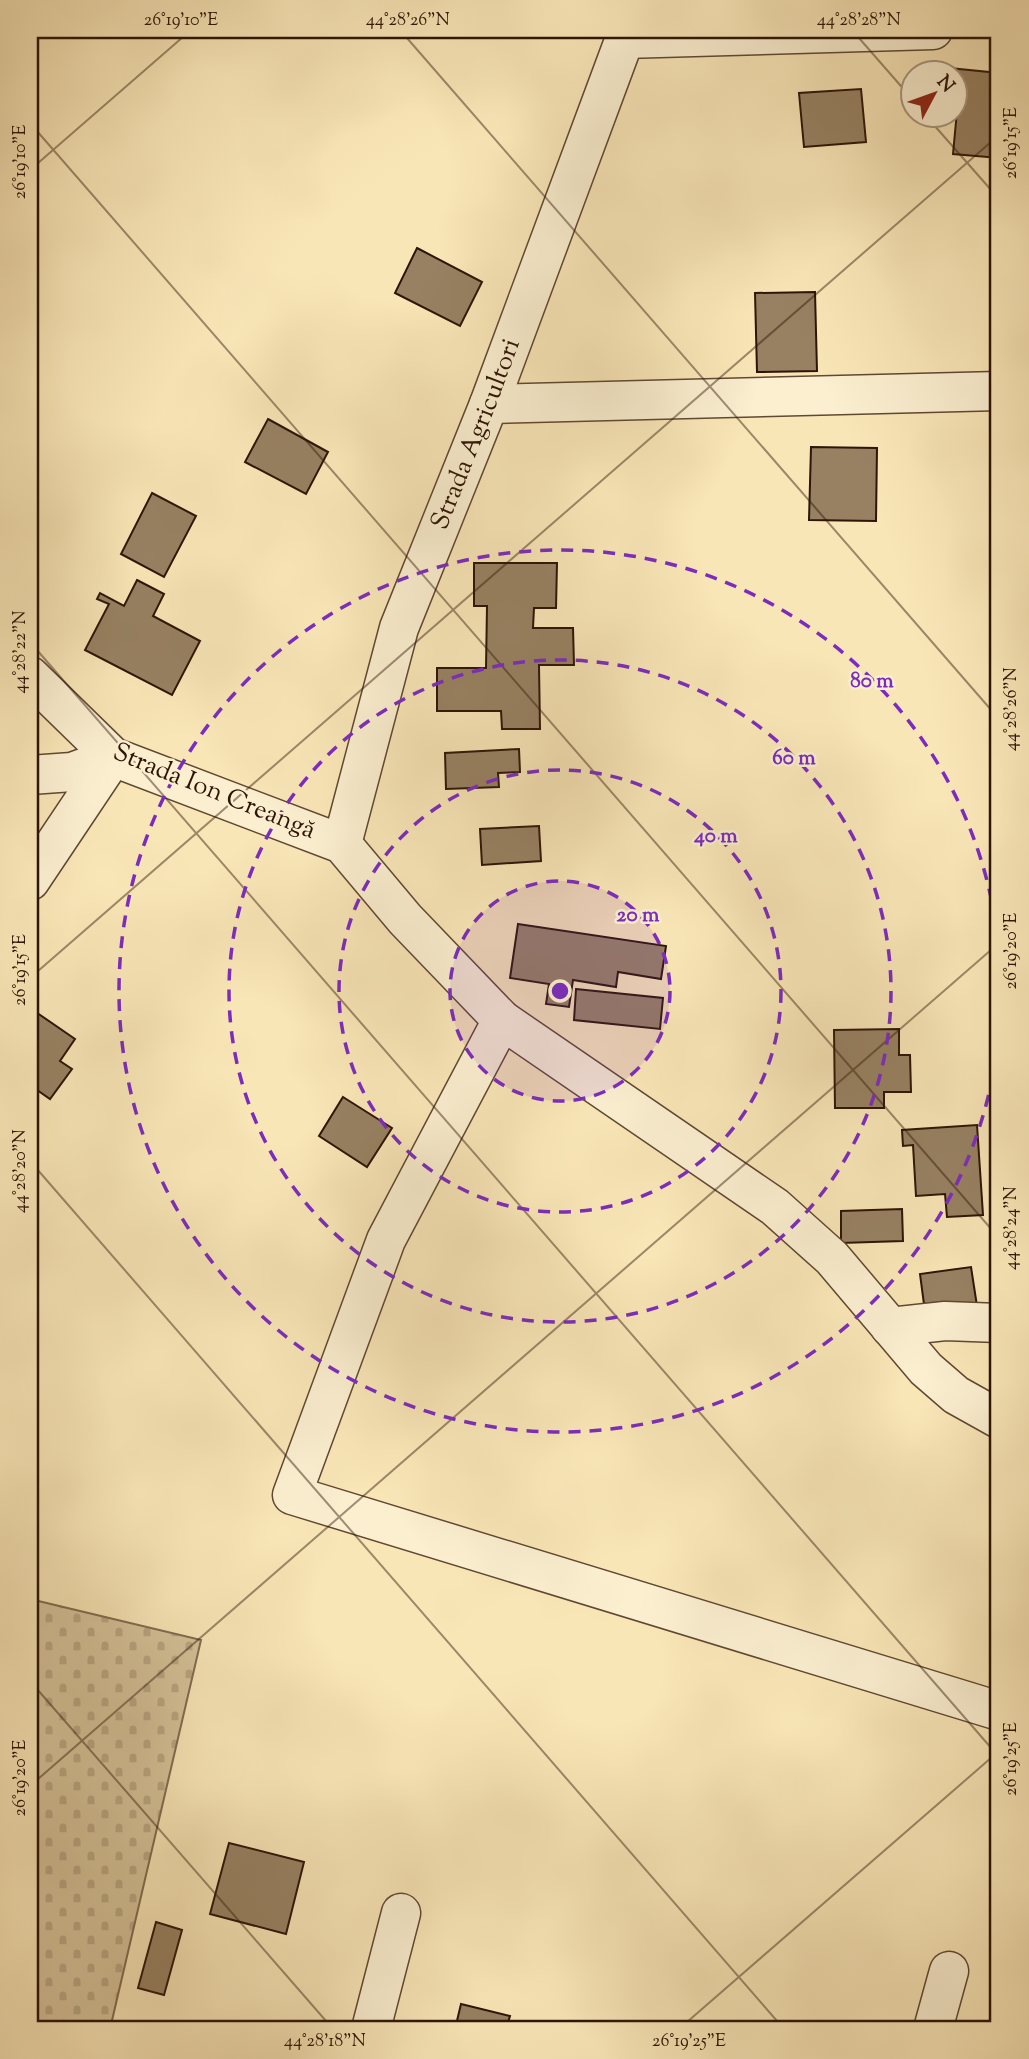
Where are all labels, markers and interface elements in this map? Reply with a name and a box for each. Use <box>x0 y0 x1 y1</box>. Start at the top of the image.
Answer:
text: 26°19'10"E <box>144 8 218 34</box>
text: 44°28'26"N <box>366 8 450 34</box>
text: 44°28'28"N <box>817 8 901 34</box>
north arrow <box>900 60 970 130</box>
text: N <box>930 70 960 99</box>
text: 26°19'15"E <box>999 107 1025 179</box>
text: 26°19'10"E <box>8 125 34 199</box>
street label: Strada Agricultori <box>422 333 530 535</box>
text: 44°28'22"N <box>8 610 34 694</box>
text: 80 m <box>850 667 894 697</box>
text: 44°28'26"N <box>999 667 1025 751</box>
street label: Strada Ion Creangă <box>107 734 321 850</box>
text: 60 m <box>772 744 816 774</box>
text: 40 m <box>693 822 738 852</box>
text: 20 m <box>617 901 660 931</box>
text: 26°19'20"E <box>999 912 1025 989</box>
text: 26°19'15"E <box>8 934 34 1006</box>
centre of rings <box>548 979 572 1003</box>
text: 44°28'20"N <box>8 1129 34 1213</box>
text: 44°28'24"N <box>999 1186 1025 1270</box>
text: 26°19'25"E <box>999 1722 1025 1796</box>
text: 26°19'20"E <box>8 1739 34 1816</box>
text: 44°28'18"N <box>284 2029 366 2055</box>
text: 26°19'25"E <box>652 2029 726 2055</box>

